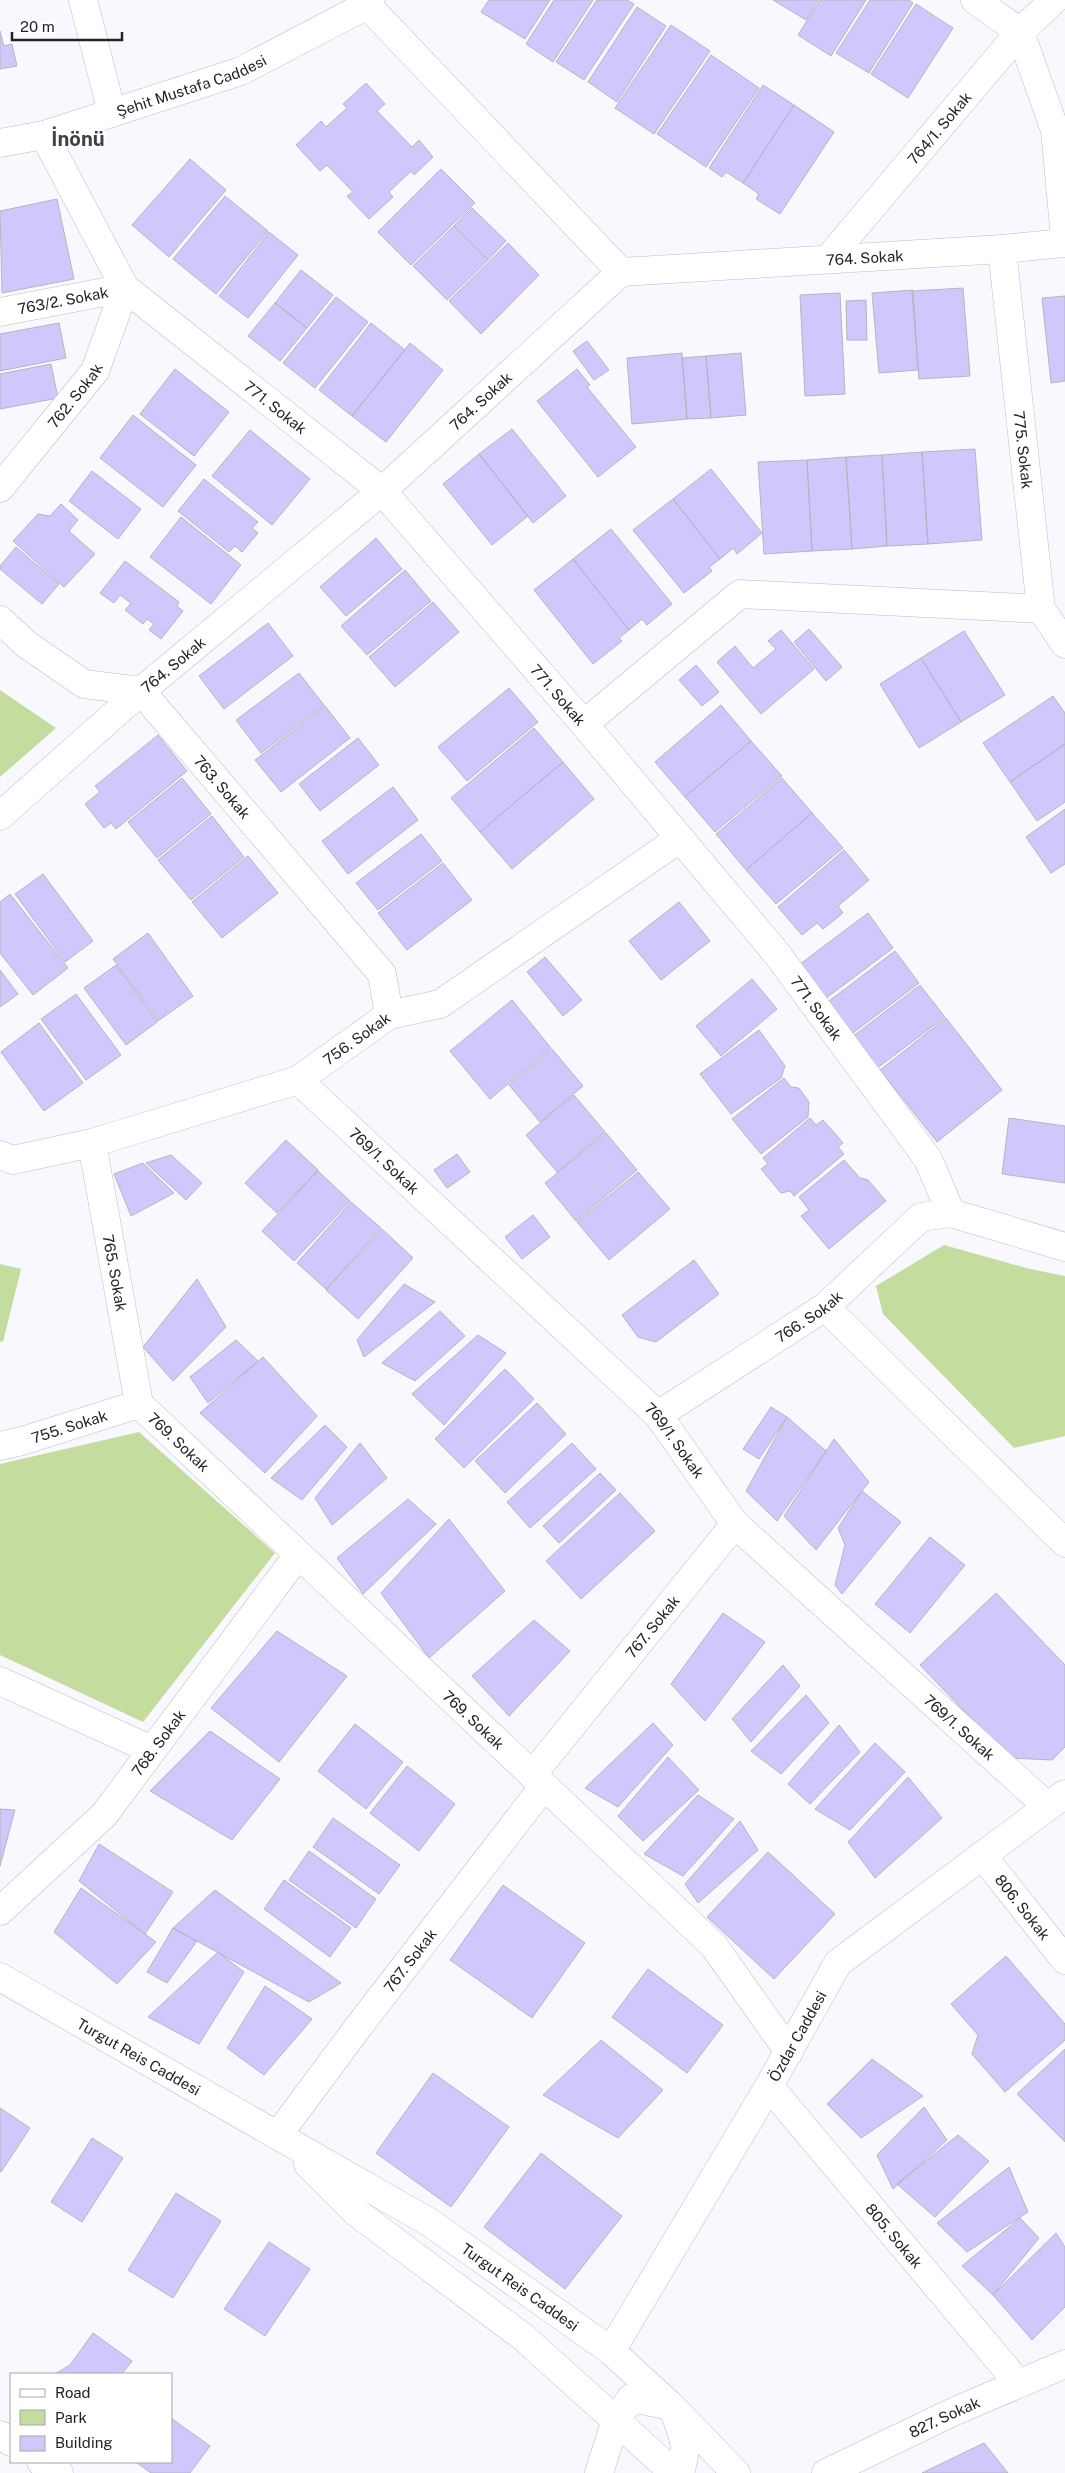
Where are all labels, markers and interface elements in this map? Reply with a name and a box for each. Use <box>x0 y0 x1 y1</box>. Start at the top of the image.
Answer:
scale bar <box>12 10 122 42</box>
text: 20 m <box>20 18 55 35</box>
street label: Şehit Mustafa Caddesi <box>114 51 269 119</box>
street label: 764/1. Sokak <box>904 88 974 167</box>
district label: İnönü <box>51 126 105 151</box>
street label: 764. Sokak <box>825 246 904 268</box>
street label: 763/2. Sokak <box>16 283 110 317</box>
street label: 762. Sokak <box>44 362 105 431</box>
street label: 764. Sokak <box>446 368 515 433</box>
street label: 771. Sokak <box>241 377 310 437</box>
street label: 775. Sokak <box>1011 410 1036 490</box>
street label: 764. Sokak <box>138 633 208 696</box>
street label: 771. Sokak <box>527 661 589 728</box>
street label: 763. Sokak <box>191 752 254 822</box>
street label: 771. Sokak <box>787 972 846 1043</box>
street label: 756. Sokak <box>320 1009 393 1068</box>
street label: 769/1. Sokak <box>346 1124 423 1197</box>
street label: 765. Sokak <box>100 1233 131 1313</box>
street label: 766. Sokak <box>772 1287 845 1346</box>
street label: 769/1. Sokak <box>642 1399 708 1481</box>
street label: 755. Sokak <box>29 1406 109 1446</box>
street label: 769. Sokak <box>145 1409 213 1475</box>
street label: 767. Sokak <box>622 1592 682 1661</box>
street label: 769. Sokak <box>440 1687 508 1752</box>
street label: 769/1. Sokak <box>921 1691 998 1763</box>
street label: 768. Sokak <box>128 1706 188 1779</box>
street label: 806. Sokak <box>992 1871 1054 1943</box>
street label: 767. Sokak <box>380 1925 440 1995</box>
street label: Özdar Caddesi <box>764 1988 829 2084</box>
street label: Turgut Reis Caddesi <box>74 2014 204 2098</box>
street label: 805. Sokak <box>862 2200 926 2271</box>
street label: Turgut Reis Caddesi <box>459 2240 582 2334</box>
legend <box>10 2373 172 2463</box>
text: Road <box>55 2384 91 2401</box>
street label: 827. Sokak <box>906 2393 982 2440</box>
text: Park <box>55 2409 87 2426</box>
text: Building <box>55 2434 113 2451</box>

